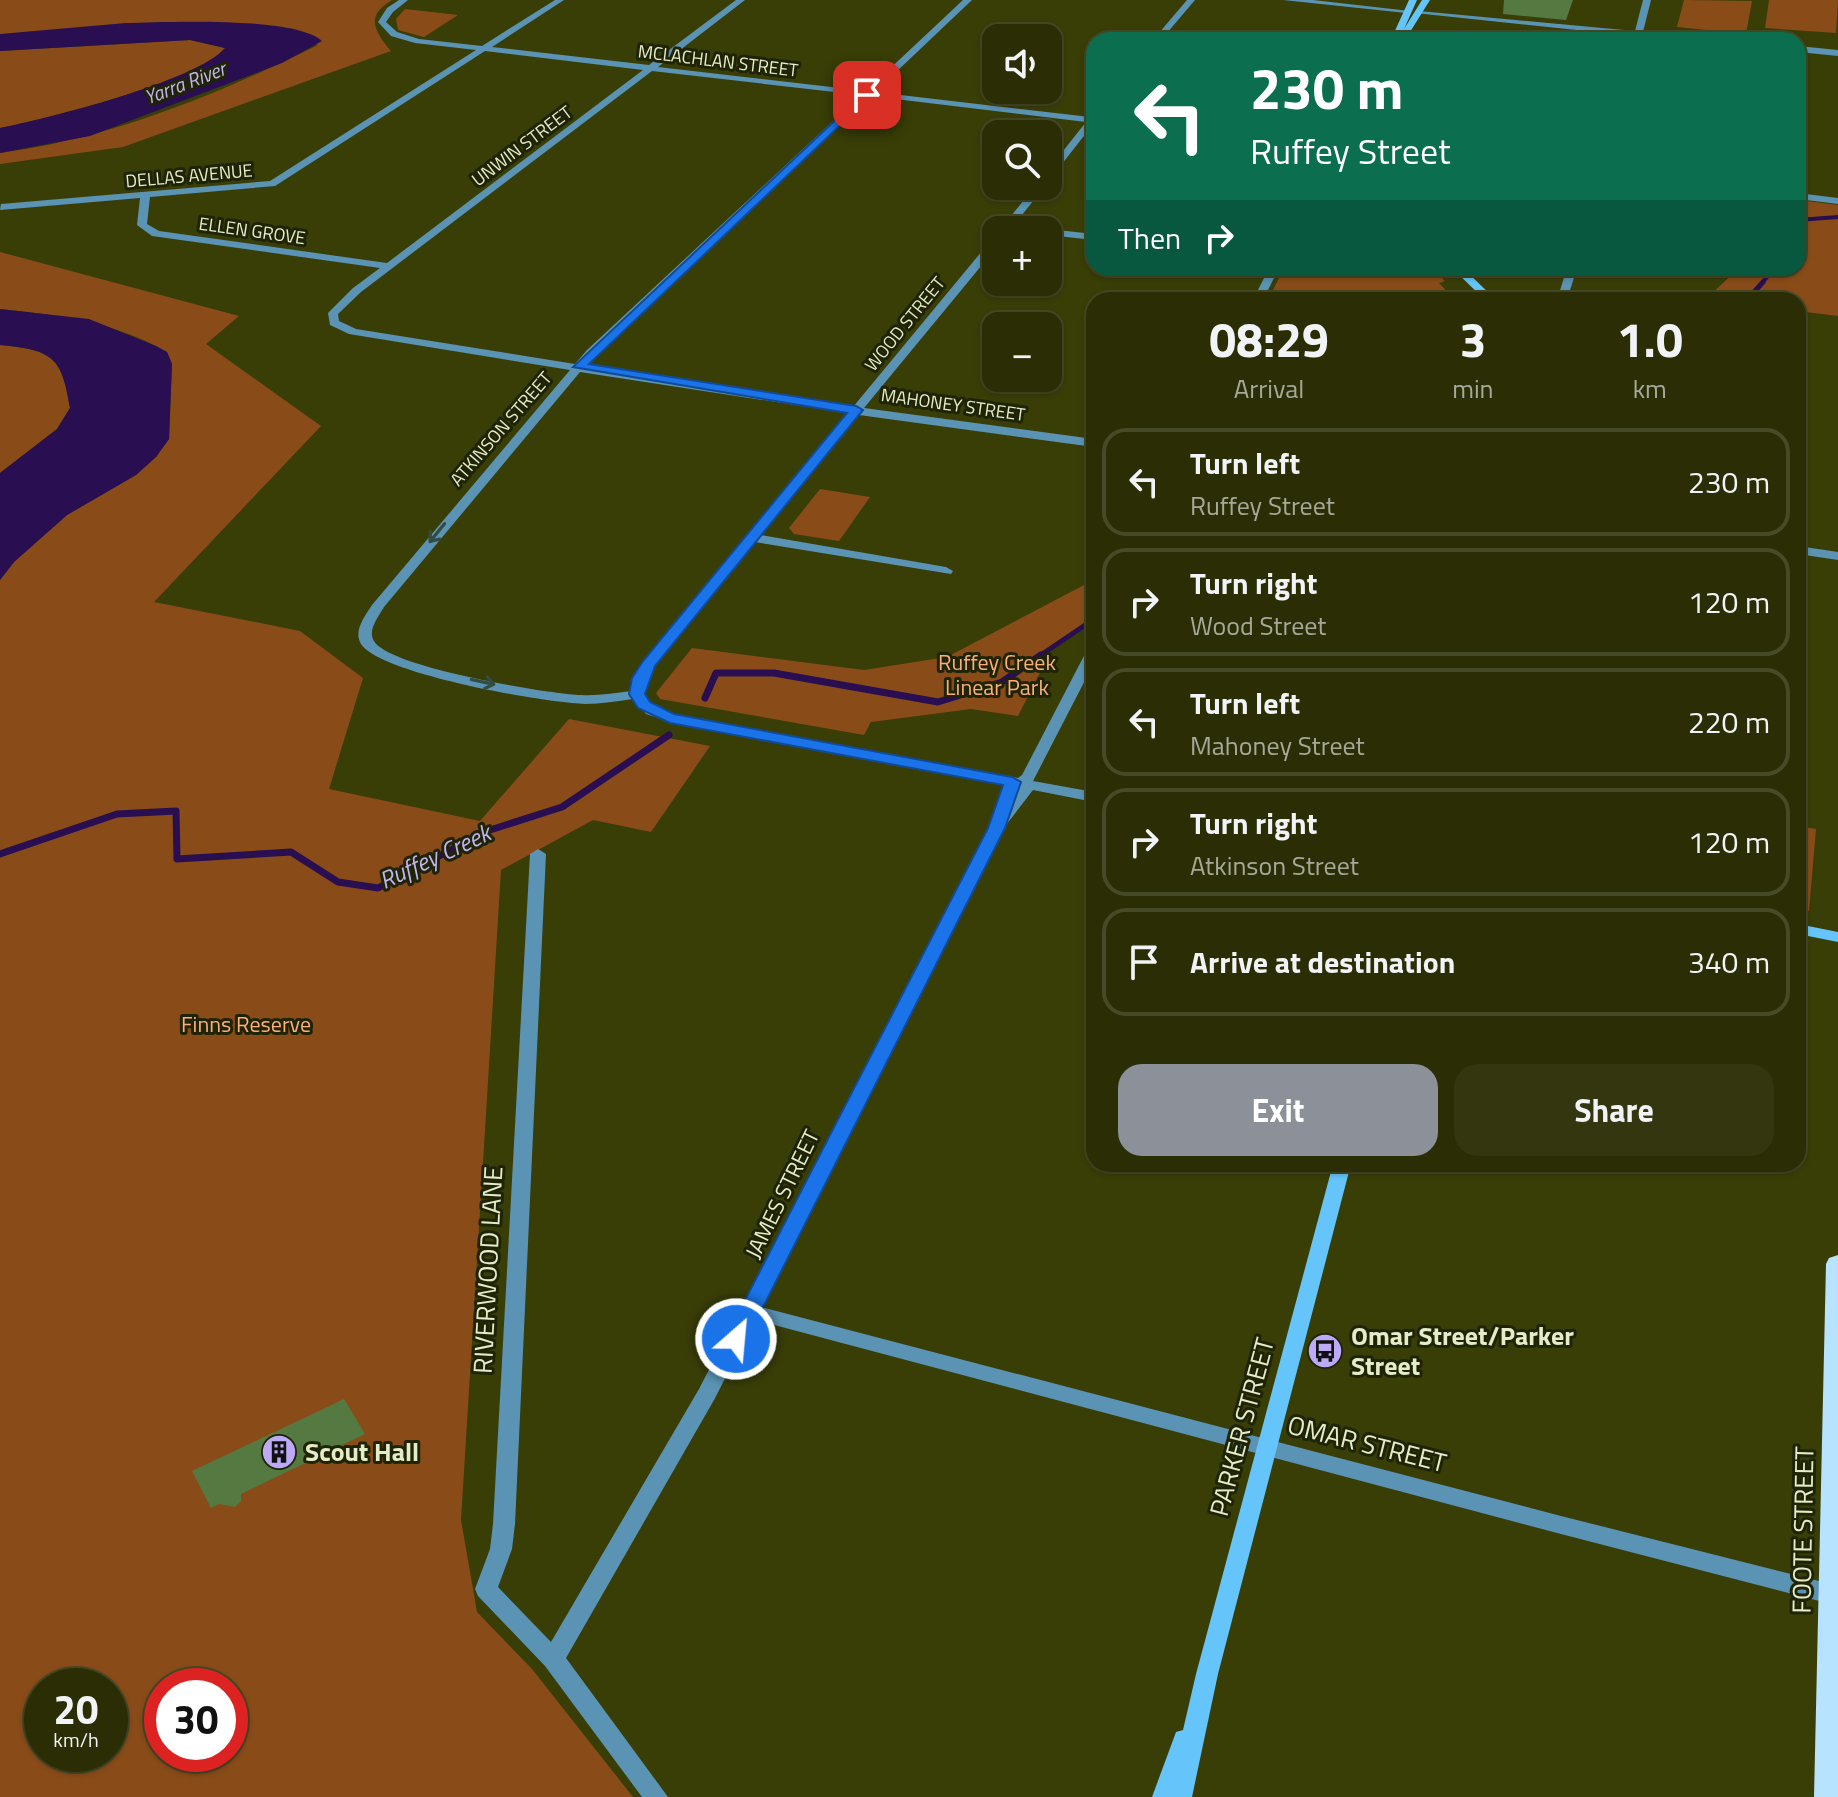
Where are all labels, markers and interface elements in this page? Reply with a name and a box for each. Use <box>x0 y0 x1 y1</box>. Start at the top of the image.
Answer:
map controls <box>982 24 1062 392</box>
button: sound <box>982 24 1062 104</box>
street label: MCLACHLAN STREET <box>636 37 800 84</box>
text: 230 m <box>1250 46 1403 131</box>
water label: Yarra River <box>140 52 233 112</box>
pin <box>833 61 901 129</box>
icon: left <box>1118 64 1222 168</box>
icon: arrive <box>845 73 889 117</box>
street label: UNWIN STREET <box>466 98 578 192</box>
button: search <box>982 120 1062 200</box>
text: Ruffey Street <box>1250 123 1451 178</box>
street label: DELLAS AVENUE <box>124 156 254 195</box>
street label: ELLEN GROVE <box>197 210 307 251</box>
text: Then <box>1118 215 1181 261</box>
button: + <box>982 216 1062 296</box>
icon: right <box>1197 216 1241 260</box>
street label: WOOD STREET <box>858 270 952 377</box>
text: 08:29 <box>1209 303 1329 376</box>
text: 3 <box>1459 303 1486 376</box>
text: 1.0 <box>1617 303 1683 376</box>
button: − <box>982 312 1062 392</box>
street label: ATKINSON STREET <box>443 365 558 492</box>
text: Arrival <box>1234 369 1304 408</box>
text: min <box>1452 369 1494 408</box>
text: km <box>1633 369 1667 408</box>
street label: MAHONEY STREET <box>879 381 1027 428</box>
text: Turn left <box>1190 440 1300 486</box>
text: 230 m <box>1688 459 1770 505</box>
icon: left <box>1122 460 1166 504</box>
text: Ruffey Street <box>1190 486 1335 525</box>
one-way arrow <box>428 522 446 542</box>
text: Turn right <box>1190 560 1318 606</box>
text: 120 m <box>1688 579 1770 625</box>
icon: right <box>1122 580 1166 624</box>
text: Wood Street <box>1190 606 1326 645</box>
park label: Ruffey Creek Linear Park <box>938 645 1056 704</box>
one-way arrow <box>470 675 496 690</box>
text: Turn left <box>1190 680 1300 726</box>
text: 220 m <box>1688 699 1770 745</box>
icon: left <box>1122 700 1166 744</box>
text: Mahoney Street <box>1190 726 1365 765</box>
text: Turn right <box>1190 800 1318 846</box>
water label: Ruffey Creek <box>373 813 499 898</box>
text: 120 m <box>1688 819 1770 865</box>
icon: right <box>1122 820 1166 864</box>
text: Atkinson Street <box>1190 846 1359 885</box>
text: Arrive at destination <box>1190 939 1455 985</box>
text: 340 m <box>1688 939 1770 985</box>
icon: arrive <box>1122 940 1166 984</box>
park label: Finns Reserve <box>181 1007 311 1041</box>
button: Exit <box>1118 1064 1438 1156</box>
button: Share <box>1454 1064 1774 1156</box>
street label: JAMES STREET <box>736 1123 828 1264</box>
street label: RIVERWOOD LANE <box>463 1165 512 1375</box>
position arrow <box>694 1297 778 1381</box>
place label: Omar Street/Parker Street <box>1351 1316 1574 1385</box>
bus stop icon: Omar Street/Parker Street <box>1306 1332 1344 1370</box>
street label: PARKER STREET <box>1199 1333 1284 1520</box>
street label: OMAR STREET <box>1284 1405 1451 1482</box>
place label: Scout Hall <box>305 1432 419 1471</box>
building icon: Scout Hall <box>260 1433 298 1471</box>
street label: FOOTE STREET <box>1782 1446 1823 1614</box>
speed limit sign: 30 <box>144 1668 248 1772</box>
text: 20 <box>54 1679 98 1740</box>
text: km/h <box>53 1724 99 1755</box>

